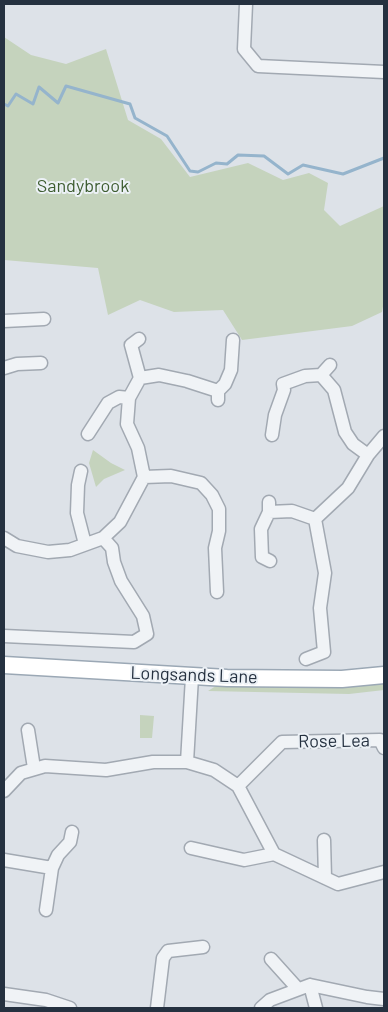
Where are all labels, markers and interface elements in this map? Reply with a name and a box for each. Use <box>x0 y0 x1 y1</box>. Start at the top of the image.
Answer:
park label: Sandybrook <box>37 175 129 197</box>
street label: Longsands Lane <box>130 662 258 688</box>
street label: Rose Lea <box>298 730 370 752</box>

